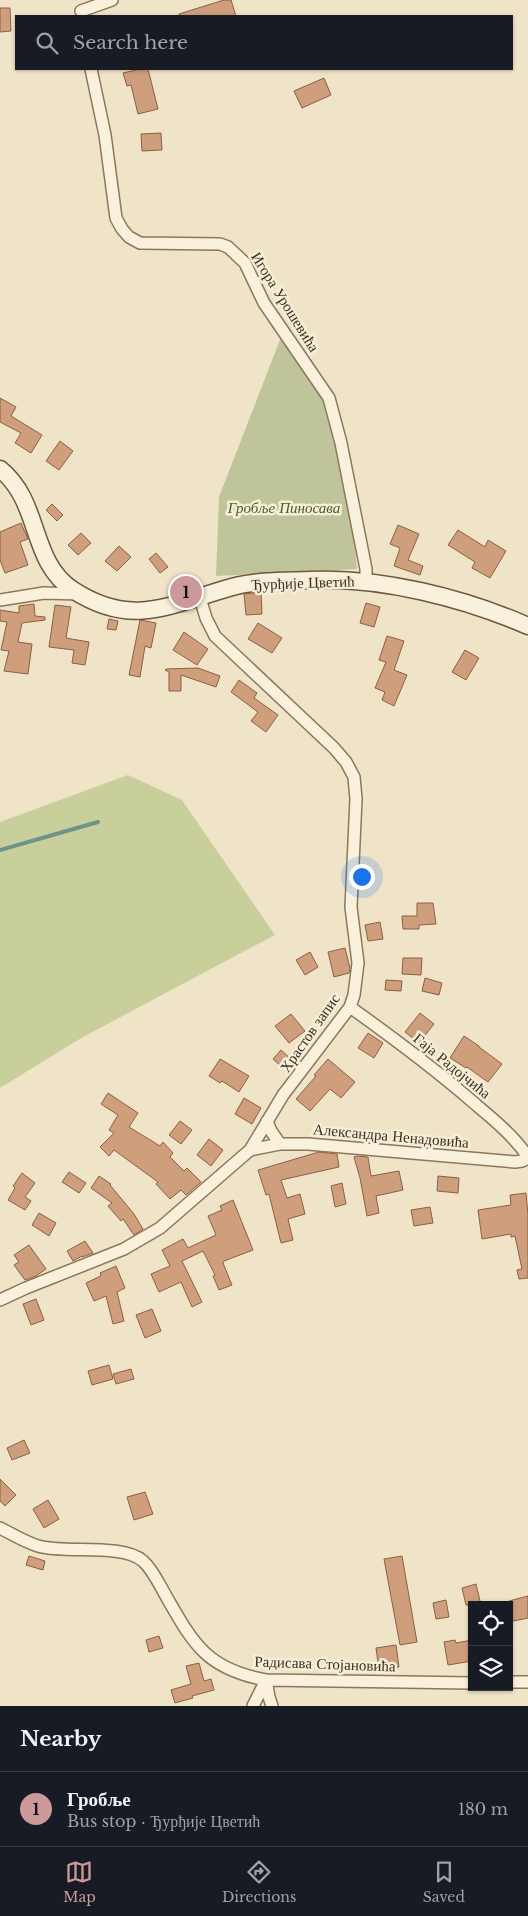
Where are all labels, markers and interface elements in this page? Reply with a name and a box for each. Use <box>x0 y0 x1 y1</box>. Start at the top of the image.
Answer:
search box <box>15 15 513 70</box>
icon: search <box>33 29 61 57</box>
text: Search here <box>73 31 188 54</box>
street label: Игора Урошевића <box>247 248 324 356</box>
park label: Гробље Пиносава <box>227 498 340 517</box>
street label: Ђурђије Цветић <box>251 571 355 594</box>
pin: 1 <box>170 573 202 611</box>
your location <box>349 864 375 890</box>
street label: Храстов запис <box>275 989 344 1076</box>
street label: Гаја Радојчића <box>410 1029 495 1103</box>
street label: Александра Ненадовића <box>312 1119 470 1152</box>
map controls <box>468 1601 513 1691</box>
button: locate <box>468 1601 513 1646</box>
button: layers <box>468 1646 513 1691</box>
street label: Радисава Стојановића <box>254 1652 396 1675</box>
text: Nearby <box>20 1726 101 1752</box>
text: Гробље <box>67 1788 131 1811</box>
text: 1 <box>33 1799 39 1819</box>
text: 180 m <box>458 1799 508 1819</box>
text: Bus stop · Ђурђије Цветић <box>67 1811 260 1831</box>
tab: Map <box>63 1858 96 1906</box>
tab: Directions <box>222 1858 296 1906</box>
tab: Saved <box>423 1858 465 1906</box>

